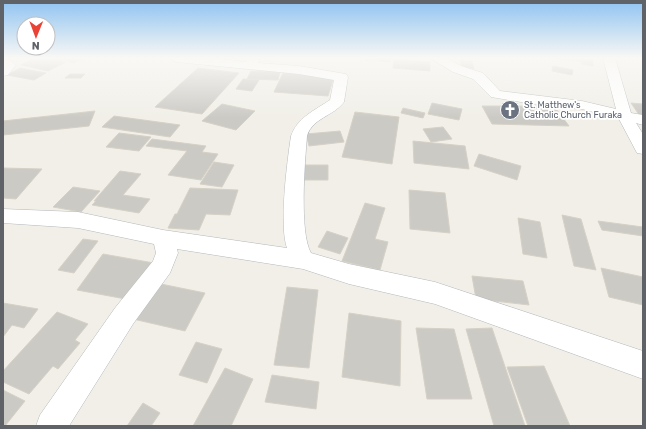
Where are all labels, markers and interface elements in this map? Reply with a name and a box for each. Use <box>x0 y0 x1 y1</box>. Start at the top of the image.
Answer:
north arrow <box>16 16 56 56</box>
text: N <box>32 39 40 52</box>
church icon: St. Matthew's Catholic Church Furaka <box>499 99 521 121</box>
place label: St. Matthew's Catholic Church Furaka <box>524 100 622 120</box>

